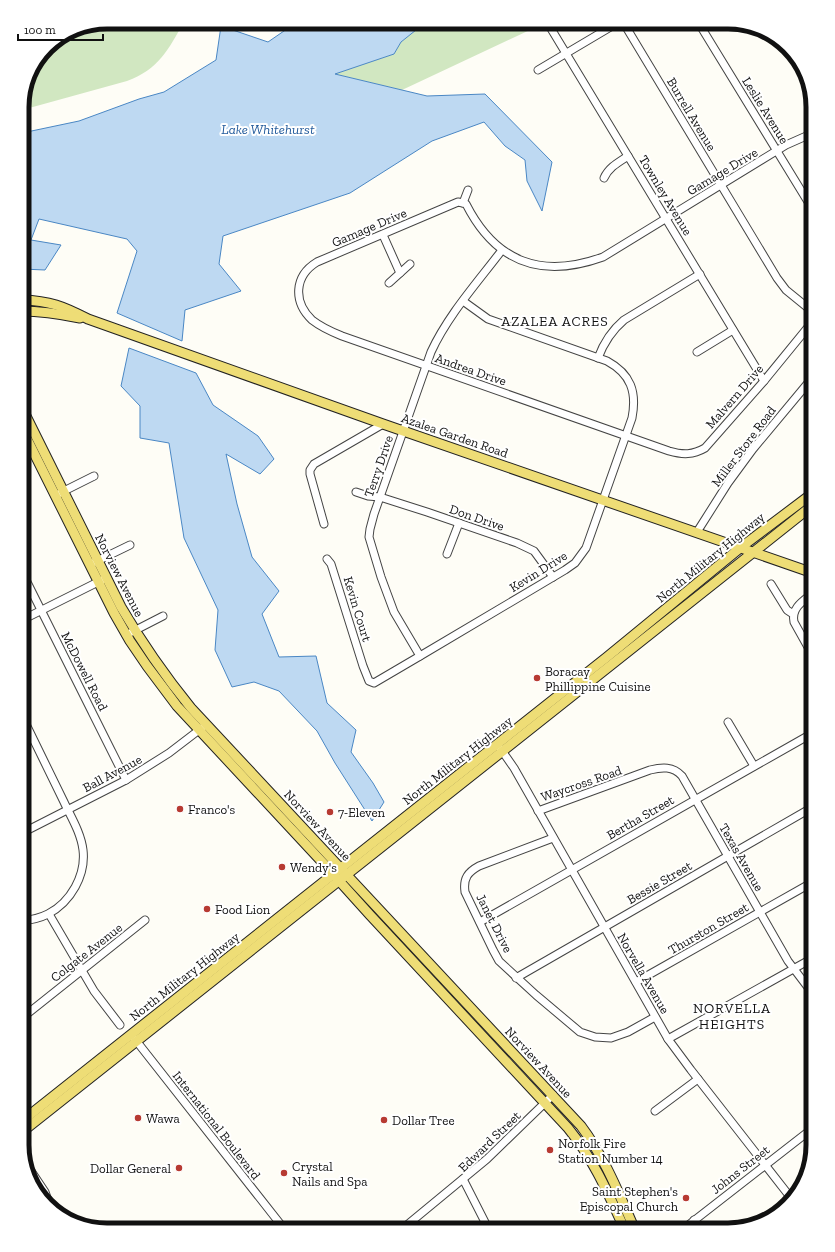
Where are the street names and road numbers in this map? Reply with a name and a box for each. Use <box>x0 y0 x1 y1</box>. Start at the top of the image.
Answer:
street label: Leslie Avenue <box>739 74 792 146</box>
street label: Burrell Avenue <box>664 75 719 154</box>
street label: Gamage Drive <box>684 145 760 198</box>
street label: Townley Avenue <box>636 153 695 238</box>
street label: Gamage Drive <box>330 205 409 250</box>
street label: Andrea Drive <box>433 350 508 389</box>
street label: Malvern Drive <box>703 361 766 431</box>
street label: Miller Store Road <box>708 403 779 490</box>
street label: Azalea Garden Road <box>400 410 510 461</box>
street label: Terry Drive <box>361 433 396 499</box>
street label: Don Drive <box>448 501 506 534</box>
street label: North Military Highway <box>653 509 768 606</box>
street label: Norview Avenue <box>92 531 147 619</box>
street label: Kevin Drive <box>507 548 570 595</box>
street label: Kevin Court <box>341 575 375 644</box>
street label: McDowell Road <box>58 629 111 713</box>
street label: North Military Highway <box>400 713 515 808</box>
street label: Ball Avenue <box>80 752 144 795</box>
street label: Waycross Road <box>539 763 624 804</box>
street label: Norview Avenue <box>281 787 354 864</box>
street label: Bertha Street <box>604 792 677 843</box>
street label: Texas Avenue <box>716 821 767 894</box>
street label: Bessie Street <box>624 858 694 907</box>
street label: Janet Drive <box>473 891 516 955</box>
street label: Thurston Street <box>666 899 751 957</box>
street label: Colgate Avenue <box>48 920 125 985</box>
street label: North Military Highway <box>127 929 242 1024</box>
street label: Norvella Avenue <box>614 930 673 1016</box>
street label: Norview Avenue <box>502 1024 575 1101</box>
street label: International Boulevard <box>170 1068 264 1183</box>
street label: Edward Street <box>455 1108 524 1175</box>
street label: Johns Street <box>708 1142 773 1197</box>

